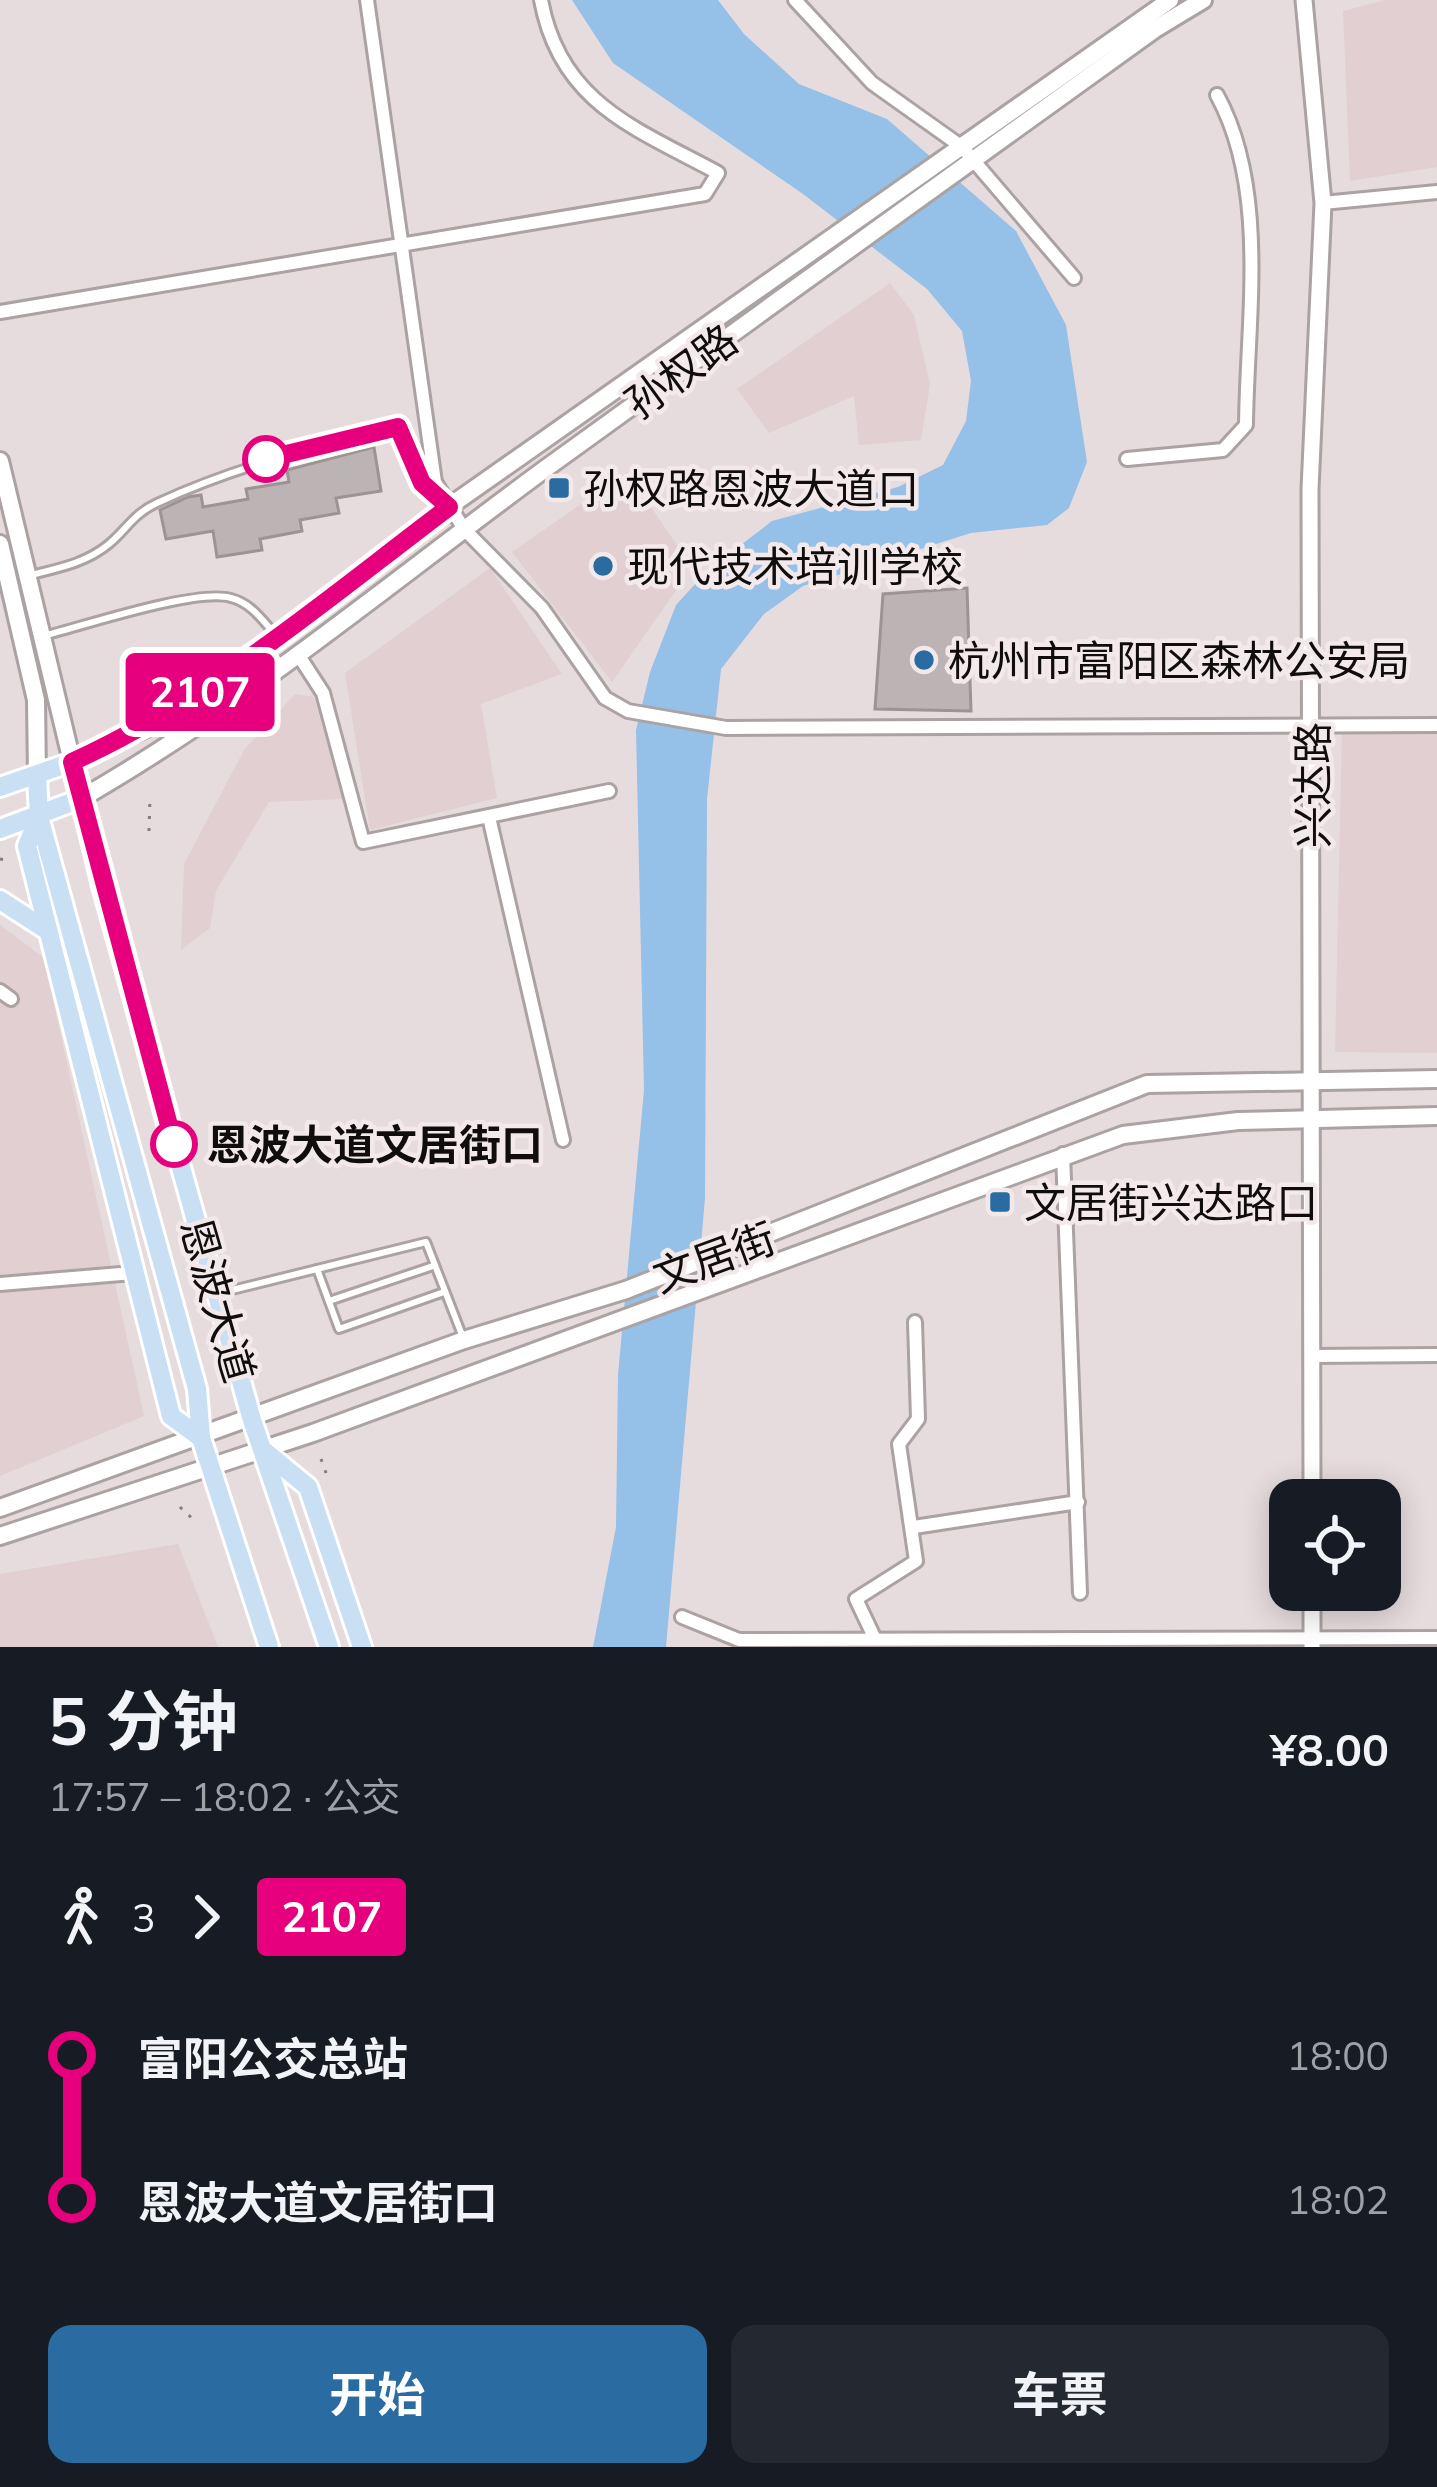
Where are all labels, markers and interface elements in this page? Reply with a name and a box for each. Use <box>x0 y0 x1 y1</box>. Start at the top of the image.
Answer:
street label: 孙权路 <box>614 313 748 429</box>
unlabelled marker <box>244 437 288 481</box>
place label: 孙权路恩波大道口 <box>583 462 919 515</box>
marker: 孙权路恩波大道口 <box>546 475 572 501</box>
place label: 现代技术培训学校 <box>627 540 963 593</box>
marker: 现代技术培训学校 <box>590 553 616 579</box>
place label: 杭州市富阳区森林公安局 <box>948 634 1410 687</box>
marker: 杭州市富阳区森林公安局 <box>911 647 937 673</box>
line badge: 2107 <box>116 653 284 731</box>
text: 2107 <box>150 665 250 718</box>
street label: 兴达路 <box>1286 722 1339 848</box>
place label: 恩波大道文居街口 <box>207 1118 543 1171</box>
marker: 恩波大道文居街口 <box>152 1122 196 1166</box>
place label: 文居街兴达路口 <box>1024 1176 1318 1229</box>
marker: 文居街兴达路口 <box>987 1189 1013 1215</box>
street label: 文居街 <box>646 1211 782 1303</box>
street label: 恩波大道 <box>169 1212 267 1388</box>
map controls <box>1269 1479 1401 1611</box>
button: locate <box>1269 1479 1401 1611</box>
text: 5 分钟 <box>48 1679 238 1762</box>
text: ¥8.00 <box>1270 1721 1389 1777</box>
text: 17:57 – 18:02 · 公交 <box>48 1772 400 1821</box>
icon: walk <box>48 1884 114 1950</box>
icon: forward <box>173 1884 239 1950</box>
text: 2107 <box>281 1890 382 1943</box>
text: 3 <box>132 1893 155 1942</box>
text: 富阳公交总站 <box>138 2030 408 2086</box>
text: 18:00 <box>1287 2031 1389 2080</box>
text: 恩波大道文居街口 <box>138 2174 498 2230</box>
text: 18:02 <box>1287 2175 1389 2224</box>
button: 开始 <box>48 2325 707 2463</box>
button: 车票 <box>731 2325 1389 2463</box>

